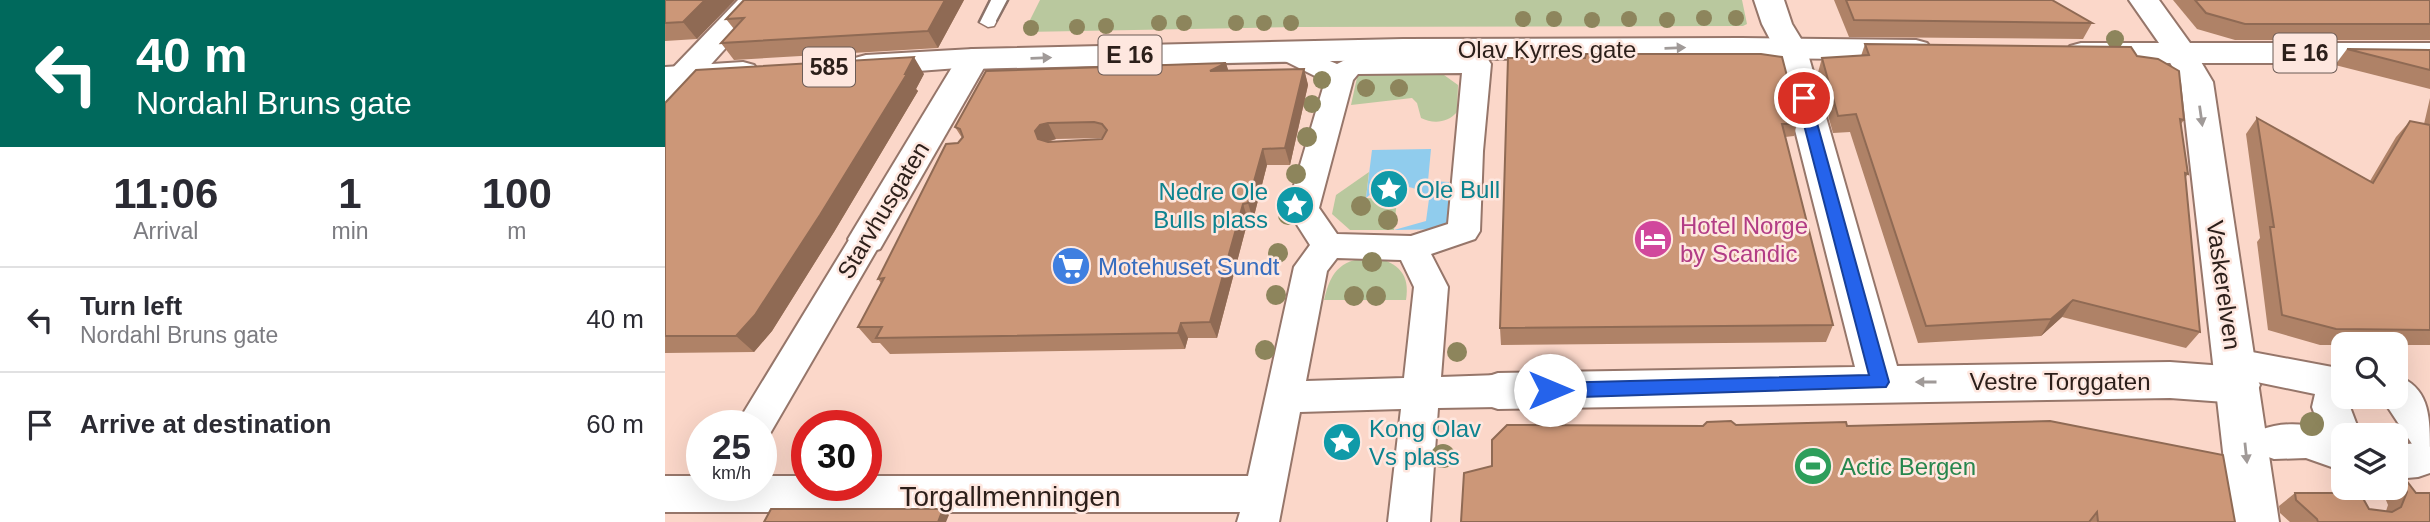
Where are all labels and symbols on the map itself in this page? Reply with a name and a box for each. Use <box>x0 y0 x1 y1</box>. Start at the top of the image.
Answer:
road number: E 16 <box>2273 34 2337 72</box>
road number: E 16 <box>1099 36 1161 74</box>
street label: Olav Kyrres gate <box>1458 36 1636 63</box>
one-way arrow <box>1664 42 1686 54</box>
road number: 585 <box>803 48 855 86</box>
one-way arrow <box>1030 52 1052 64</box>
pin <box>1774 68 1834 128</box>
one-way arrow <box>2196 105 2207 127</box>
street label: Starvhusgaten <box>832 137 934 283</box>
place icon: Ole Bull <box>1368 168 1410 210</box>
place label: Ole Bull <box>1416 176 1500 203</box>
place label: Nedre Ole Bulls plass <box>1153 178 1268 233</box>
place icon: Nedre Ole Bulls plass <box>1274 184 1316 226</box>
place label: Hotel Norge by Scandic <box>1680 212 1808 267</box>
hotel icon: Hotel Norge by Scandic <box>1632 218 1674 260</box>
street label: Vaskerelven <box>2202 219 2246 351</box>
supermarket icon: Motehuset Sundt <box>1050 245 1092 287</box>
place label: Motehuset Sundt <box>1098 253 1280 280</box>
position arrow <box>1513 353 1587 427</box>
street label: Vestre Torggaten <box>1969 368 2151 395</box>
one-way arrow <box>1915 376 1937 388</box>
speed limit sign: 30 <box>791 410 882 501</box>
place label: Kong Olav Vs plass <box>1369 415 1481 470</box>
place icon: Kong Olav Vs plass <box>1321 421 1363 463</box>
one-way arrow <box>2241 442 2252 464</box>
sports icon: Actic Bergen <box>1792 445 1834 487</box>
place label: Actic Bergen <box>1840 453 1976 480</box>
street label: Torgallmenningen <box>899 481 1121 512</box>

